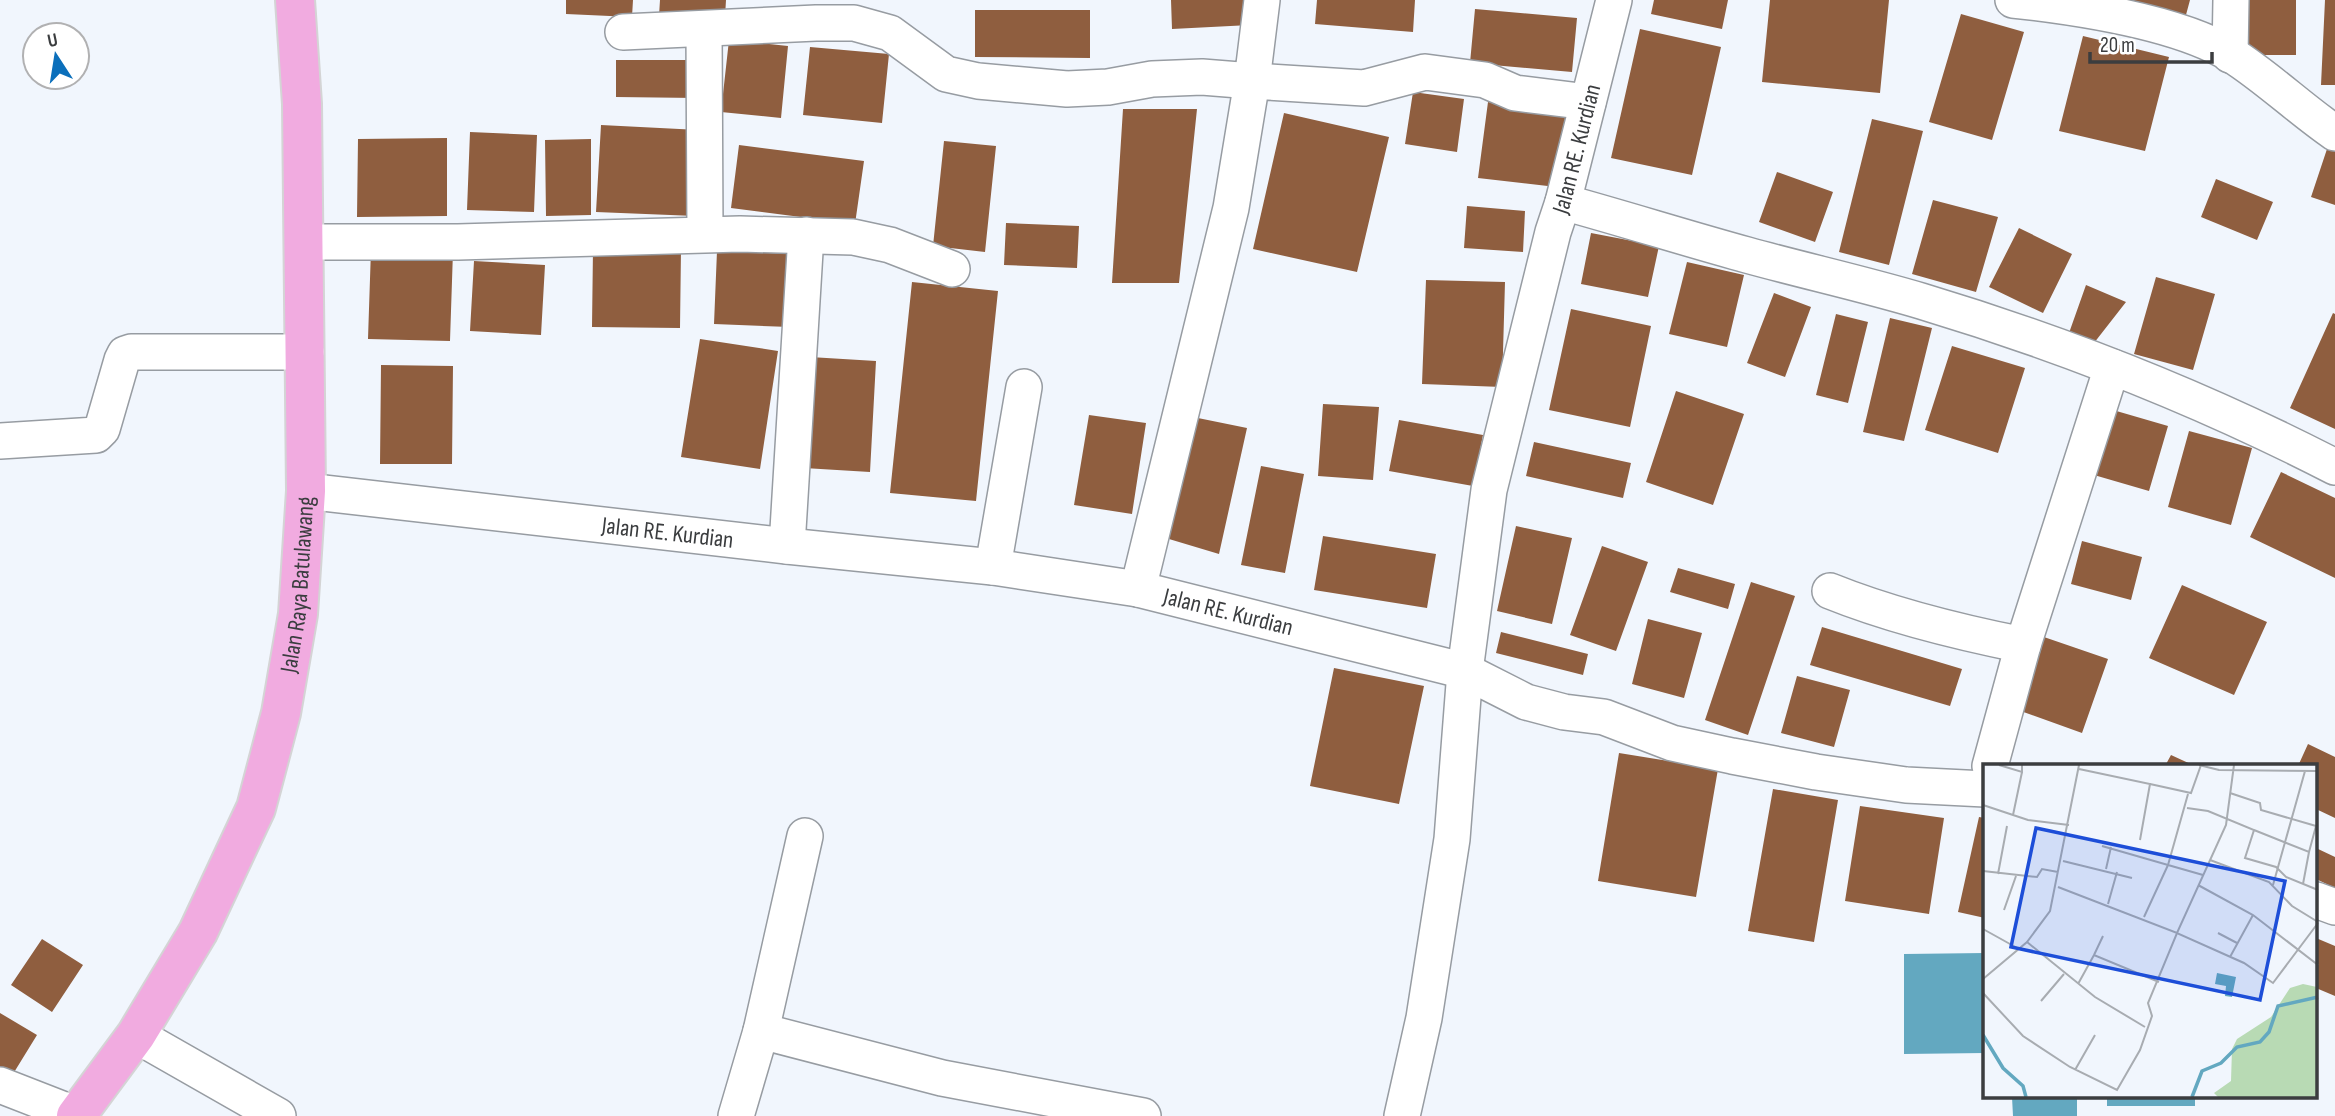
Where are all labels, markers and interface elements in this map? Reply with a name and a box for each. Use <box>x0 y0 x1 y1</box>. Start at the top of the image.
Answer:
north arrow <box>21 21 91 91</box>
scale bar <box>2090 21 2212 65</box>
text: U <box>46 29 60 53</box>
text: 20 m <box>2100 33 2135 58</box>
street label: Jalan RE. Kurdian <box>1545 81 1607 218</box>
street label: Jalan Raya Batulawang <box>274 495 320 676</box>
street label: Jalan RE. Kurdian <box>599 510 735 554</box>
street label: Jalan RE. Kurdian <box>1160 581 1296 642</box>
inset map <box>1983 764 2318 1098</box>

